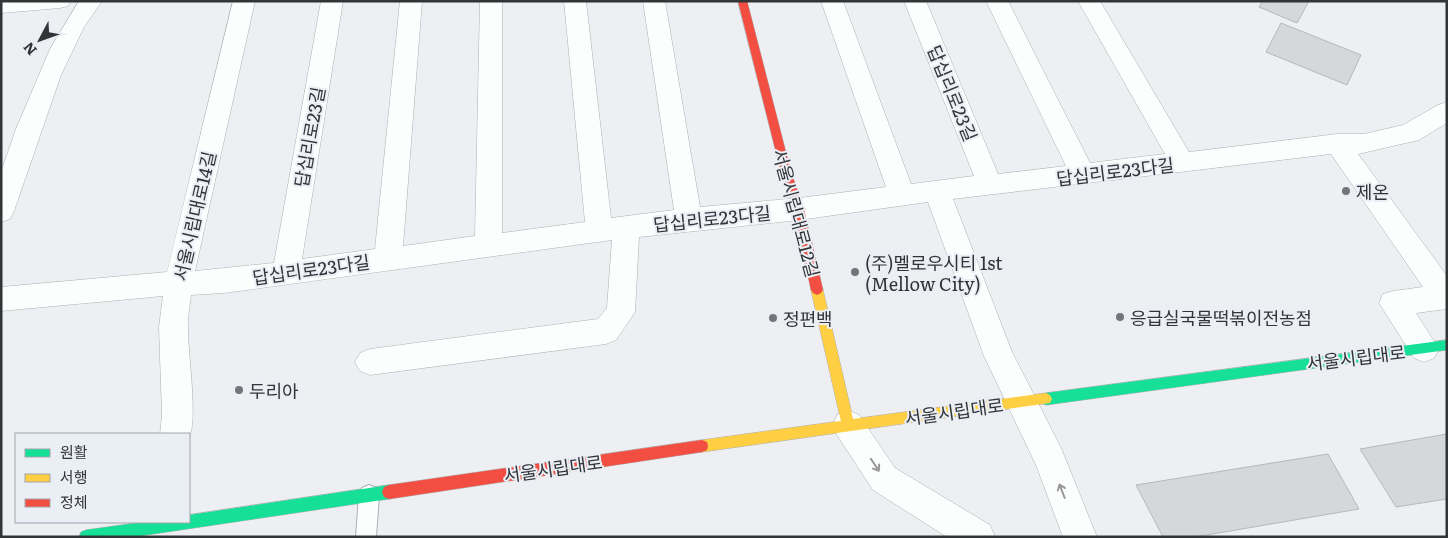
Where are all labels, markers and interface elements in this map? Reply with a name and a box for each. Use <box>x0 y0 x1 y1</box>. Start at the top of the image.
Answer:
north arrow <box>15 15 65 65</box>
text: N <box>18 38 41 60</box>
street label: 답십리로23길 <box>921 41 985 145</box>
street label: 답십리로23길 <box>287 85 331 189</box>
street label: 서울시립대로12길 <box>767 146 827 280</box>
street label: 서울시립대로14길 <box>166 148 222 284</box>
street label: 답십리로23다길 <box>1055 150 1175 192</box>
place label: 제온 <box>1356 178 1389 205</box>
marker: 제온 <box>1340 185 1352 197</box>
street label: 답십리로23다길 <box>652 198 772 238</box>
street label: 답십리로23다길 <box>251 247 371 291</box>
place label: (주)멜로우시티 1st (Mellow City) <box>865 249 1003 297</box>
marker: (주)멜로우시티 1st (Mellow City) <box>849 266 861 278</box>
place label: 응급실국물떡볶이전농점 <box>1130 304 1312 331</box>
place label: 정편백 <box>783 305 833 332</box>
marker: 응급실국물떡볶이전농점 <box>1114 311 1126 323</box>
marker: 정편백 <box>767 312 779 324</box>
street label: 서울시립대로 <box>1305 338 1407 376</box>
place label: 두리아 <box>249 377 299 404</box>
marker: 두리아 <box>233 384 245 396</box>
street label: 서울시립대로 <box>903 391 1005 431</box>
legend <box>15 433 190 523</box>
text: 원활 <box>60 440 88 463</box>
street label: 서울시립대로 <box>502 448 604 488</box>
one-way arrow <box>870 458 880 472</box>
text: 서행 <box>60 465 88 488</box>
one-way arrow <box>1057 484 1067 499</box>
text: 정체 <box>60 490 88 513</box>

